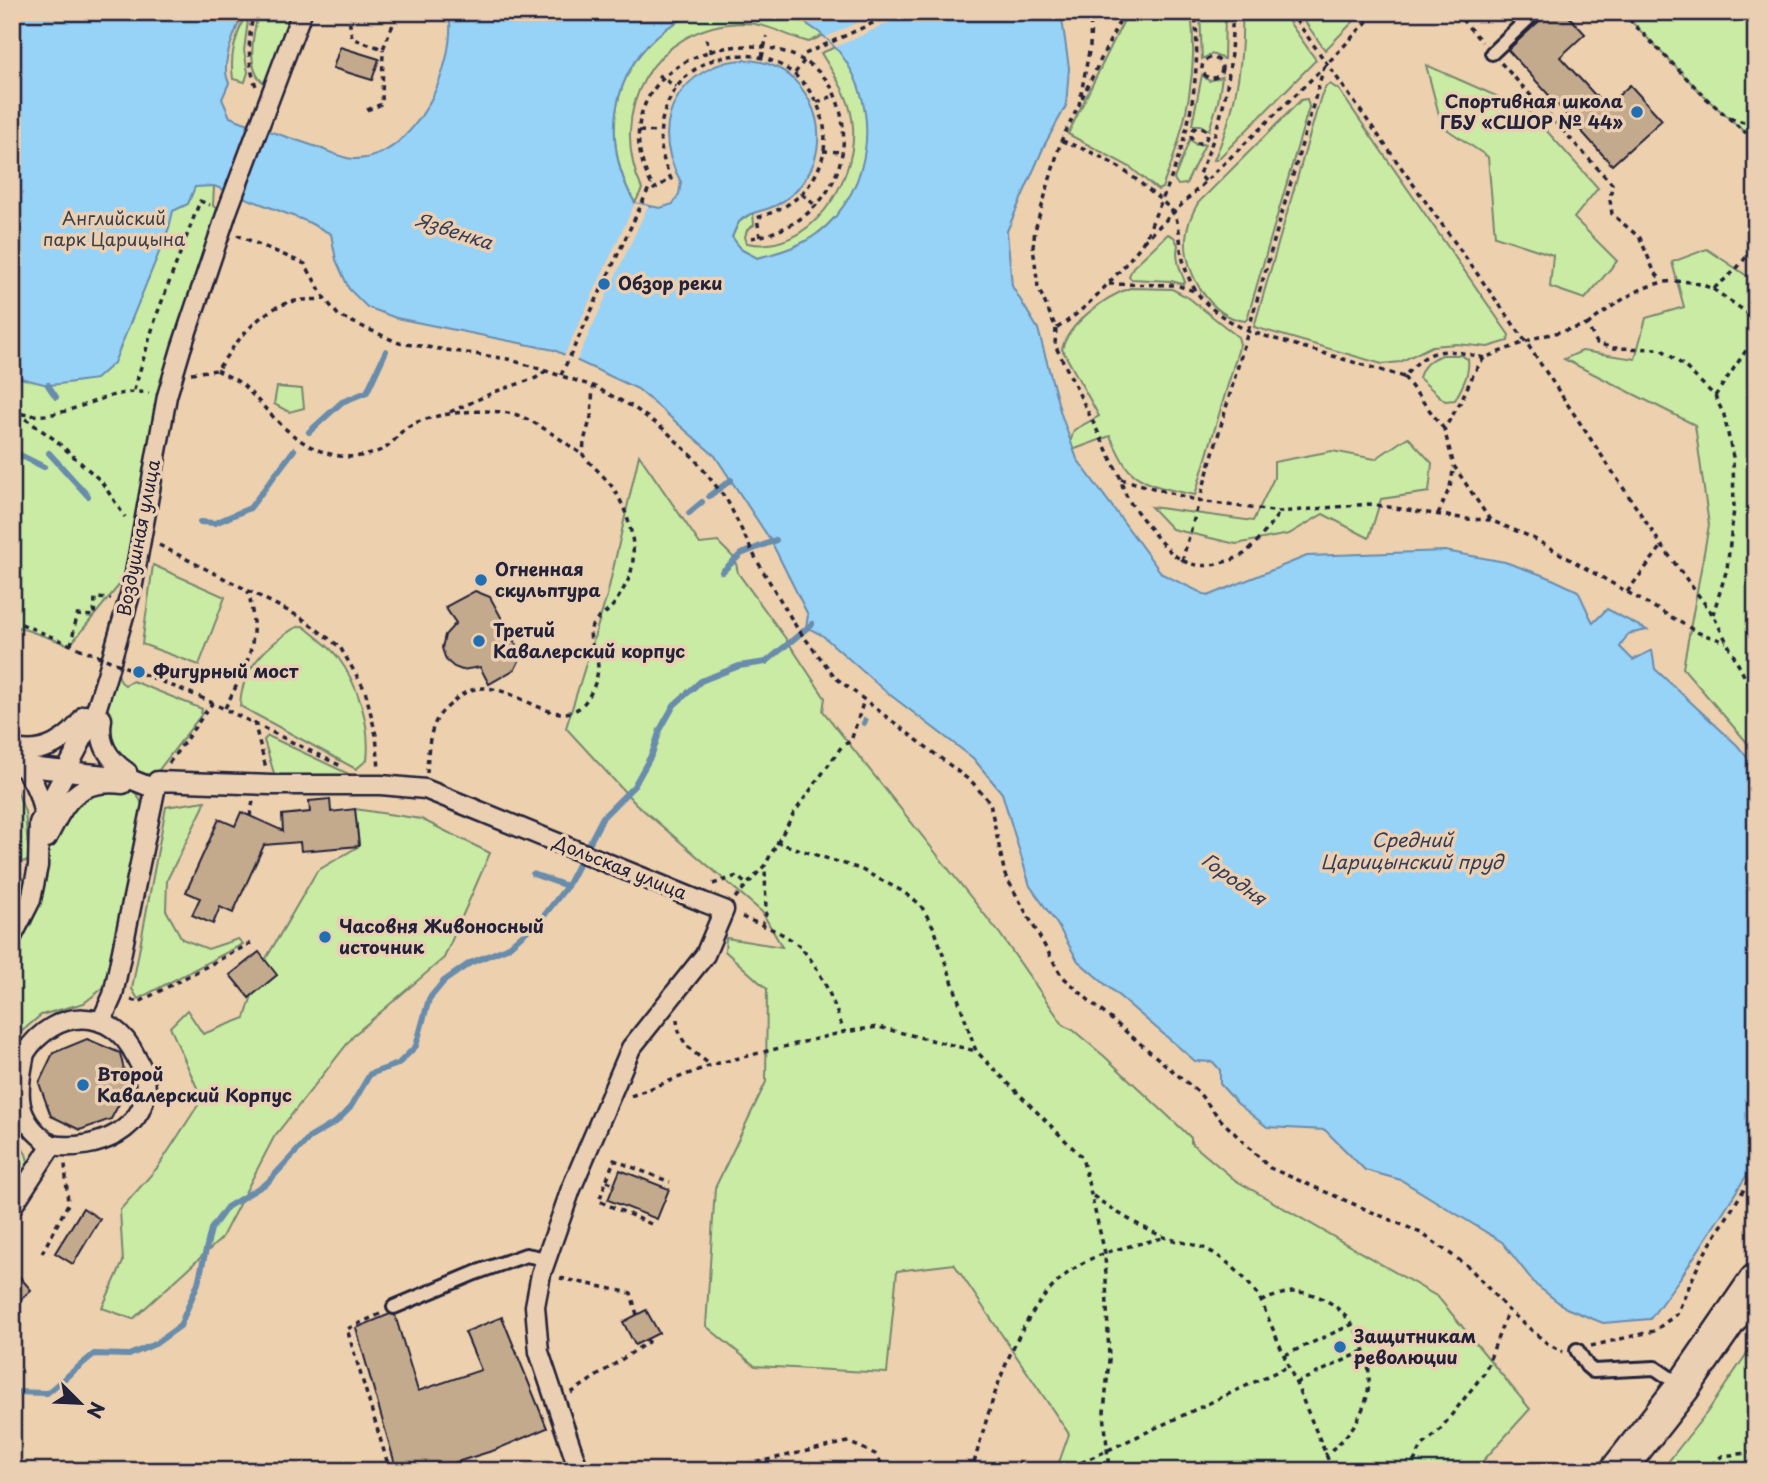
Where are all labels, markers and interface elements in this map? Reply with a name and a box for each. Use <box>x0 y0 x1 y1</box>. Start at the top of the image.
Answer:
place label: Спортивная школа ГБУ «СШОР № 44» <box>1440 87 1623 135</box>
marker: Спортивная школа ГБУ «СШОР № 44» <box>1629 104 1645 120</box>
park label: Английский парк Царицына <box>43 204 186 252</box>
water label: Язвенка <box>412 205 497 256</box>
place label: Обзор реки <box>618 269 723 296</box>
marker: Обзор реки <box>596 276 612 292</box>
street label: Воздушная улица <box>109 456 166 618</box>
place label: Огненная скульптура <box>495 555 601 603</box>
marker: Огненная скульптура <box>473 572 489 588</box>
place label: Третий Кавалерский корпус <box>493 616 685 664</box>
marker: Третий Кавалерский корпус <box>471 633 487 649</box>
place label: Фигурный мост <box>153 657 299 684</box>
marker: Фигурный мост <box>131 664 147 680</box>
water label: Средний Царицынский пруд <box>1321 825 1505 875</box>
street label: Дольская улица <box>549 827 692 906</box>
water label: Городня <box>1197 845 1274 912</box>
place label: Часовня Живоносный источник <box>339 912 544 960</box>
marker: Часовня Живоносный источник <box>317 929 333 945</box>
place label: Второй Кавалерский Корпус <box>97 1060 292 1108</box>
marker: Второй Кавалерский Корпус <box>75 1077 91 1093</box>
place label: Защитникам революции <box>1353 1322 1476 1370</box>
marker: Защитникам революции <box>1332 1339 1348 1355</box>
north arrow <box>46 1368 116 1438</box>
text: N <box>81 1398 112 1423</box>

